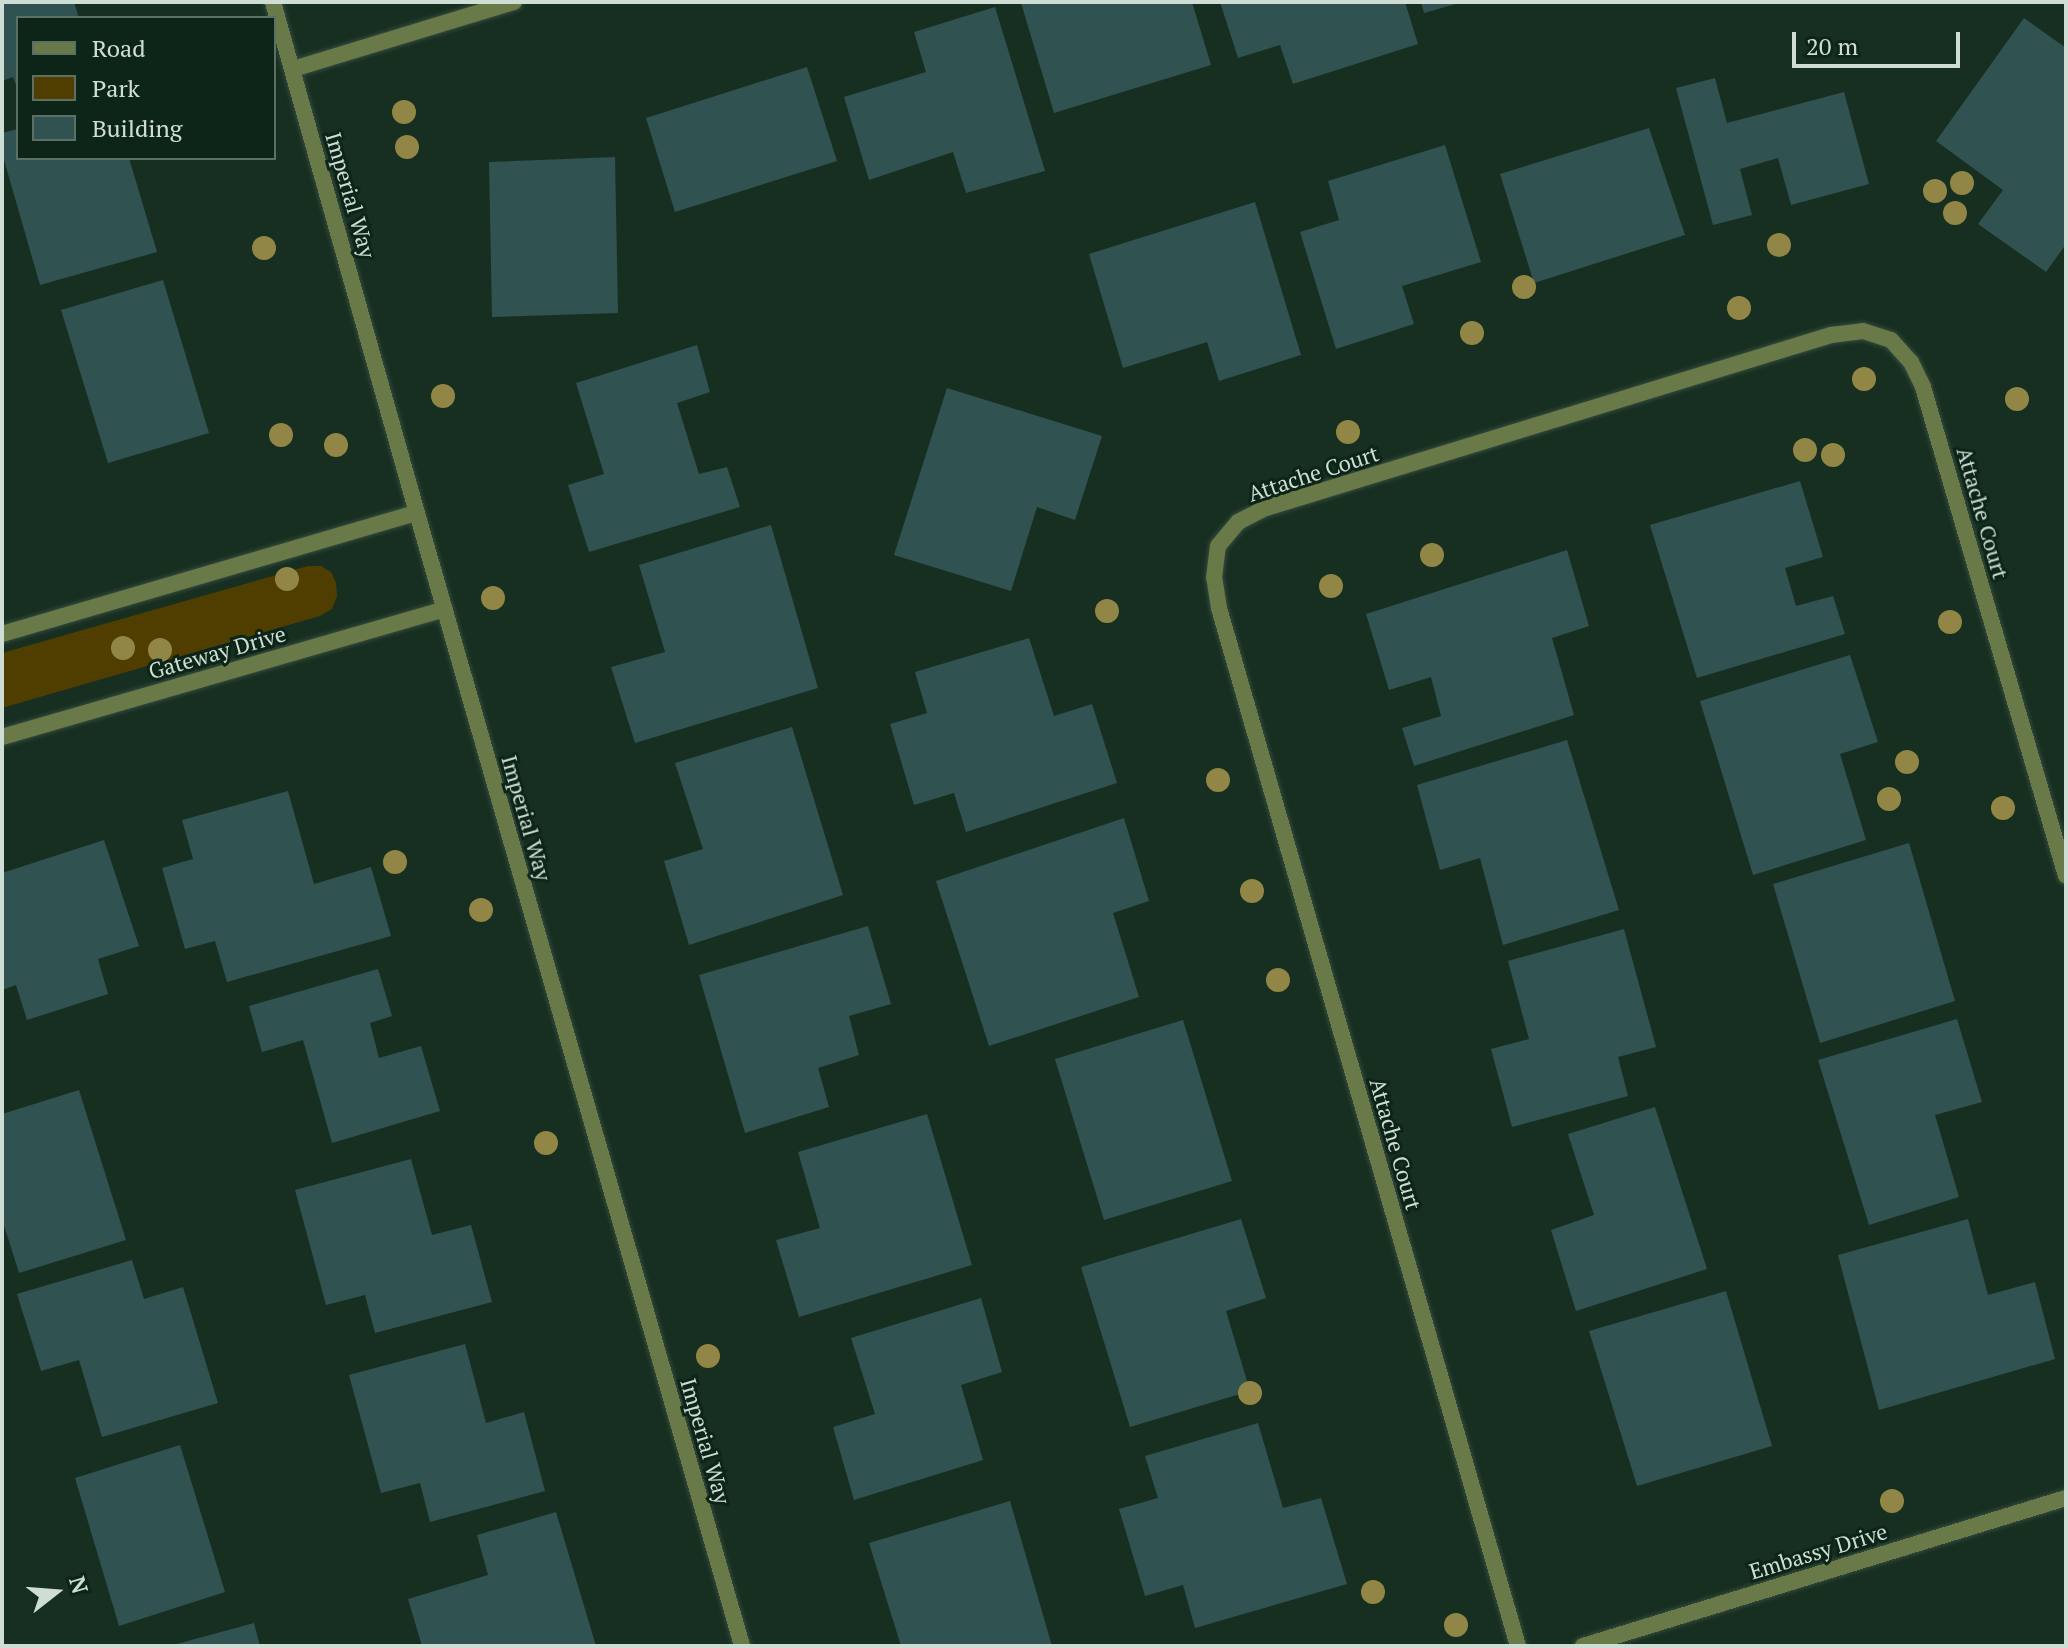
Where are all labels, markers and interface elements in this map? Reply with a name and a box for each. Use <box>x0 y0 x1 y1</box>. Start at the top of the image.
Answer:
legend <box>16 16 276 160</box>
scale bar <box>1796 16 1964 66</box>
text: 20 m <box>1806 30 1858 62</box>
text: Road <box>92 32 146 64</box>
text: Park <box>92 72 140 104</box>
text: Building <box>92 112 182 144</box>
street label: Imperial Way <box>320 129 382 261</box>
street label: Attache Court <box>1244 439 1382 507</box>
street label: Attache Court <box>1952 444 2014 582</box>
street label: Gateway Drive <box>145 620 289 684</box>
street label: Imperial Way <box>496 752 558 884</box>
street label: Attache Court <box>1365 1075 1427 1213</box>
street label: Imperial Way <box>675 1375 737 1507</box>
street label: Embassy Drive <box>1746 1517 1890 1585</box>
north arrow <box>16 1552 96 1632</box>
text: N <box>63 1573 96 1597</box>

